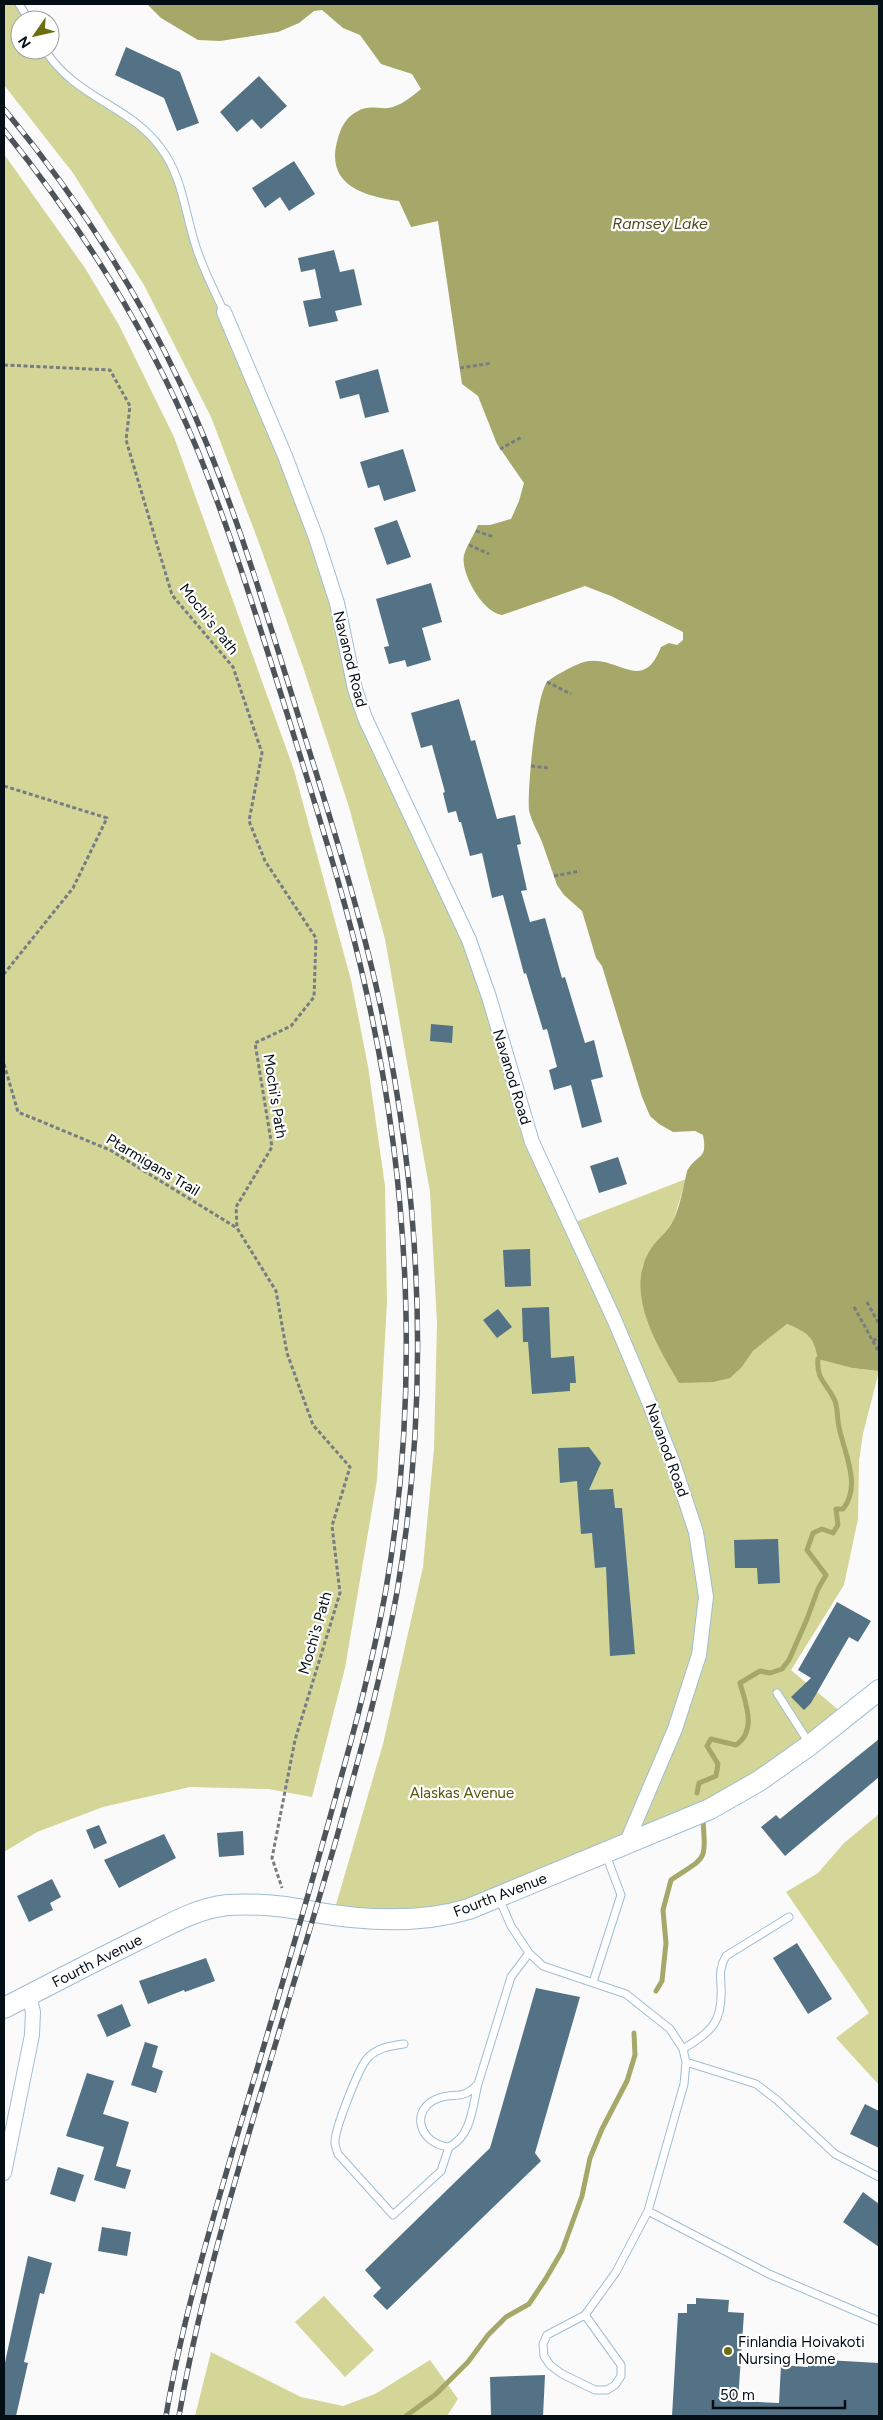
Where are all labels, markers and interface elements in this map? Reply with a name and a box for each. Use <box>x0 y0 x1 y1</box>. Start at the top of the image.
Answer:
north arrow <box>10 10 60 60</box>
text: N <box>15 33 35 51</box>
water label: Ramsey Lake <box>612 214 708 233</box>
street label: Mochi's Path <box>176 580 242 658</box>
street label: Navanod Road <box>329 609 371 709</box>
street label: Navanod Road <box>489 1027 535 1127</box>
street label: Mochi's Path <box>259 1052 291 1140</box>
street label: Ptarmigans Trail <box>103 1130 203 1200</box>
street label: Navanod Road <box>642 1401 692 1499</box>
street label: Mochi's Path <box>295 1590 335 1676</box>
park label: Alaskas Avenue <box>410 1784 514 1802</box>
street label: Fourth Avenue <box>451 1869 549 1921</box>
street label: Fourth Avenue <box>49 1931 145 1991</box>
place label: Finlandia Hoivakoti Nursing Home <box>738 2333 865 2368</box>
marker: Finlandia Hoivakoti Nursing Home <box>722 2345 734 2357</box>
scale bar <box>713 2378 846 2410</box>
text: 50 m <box>720 2386 755 2404</box>

